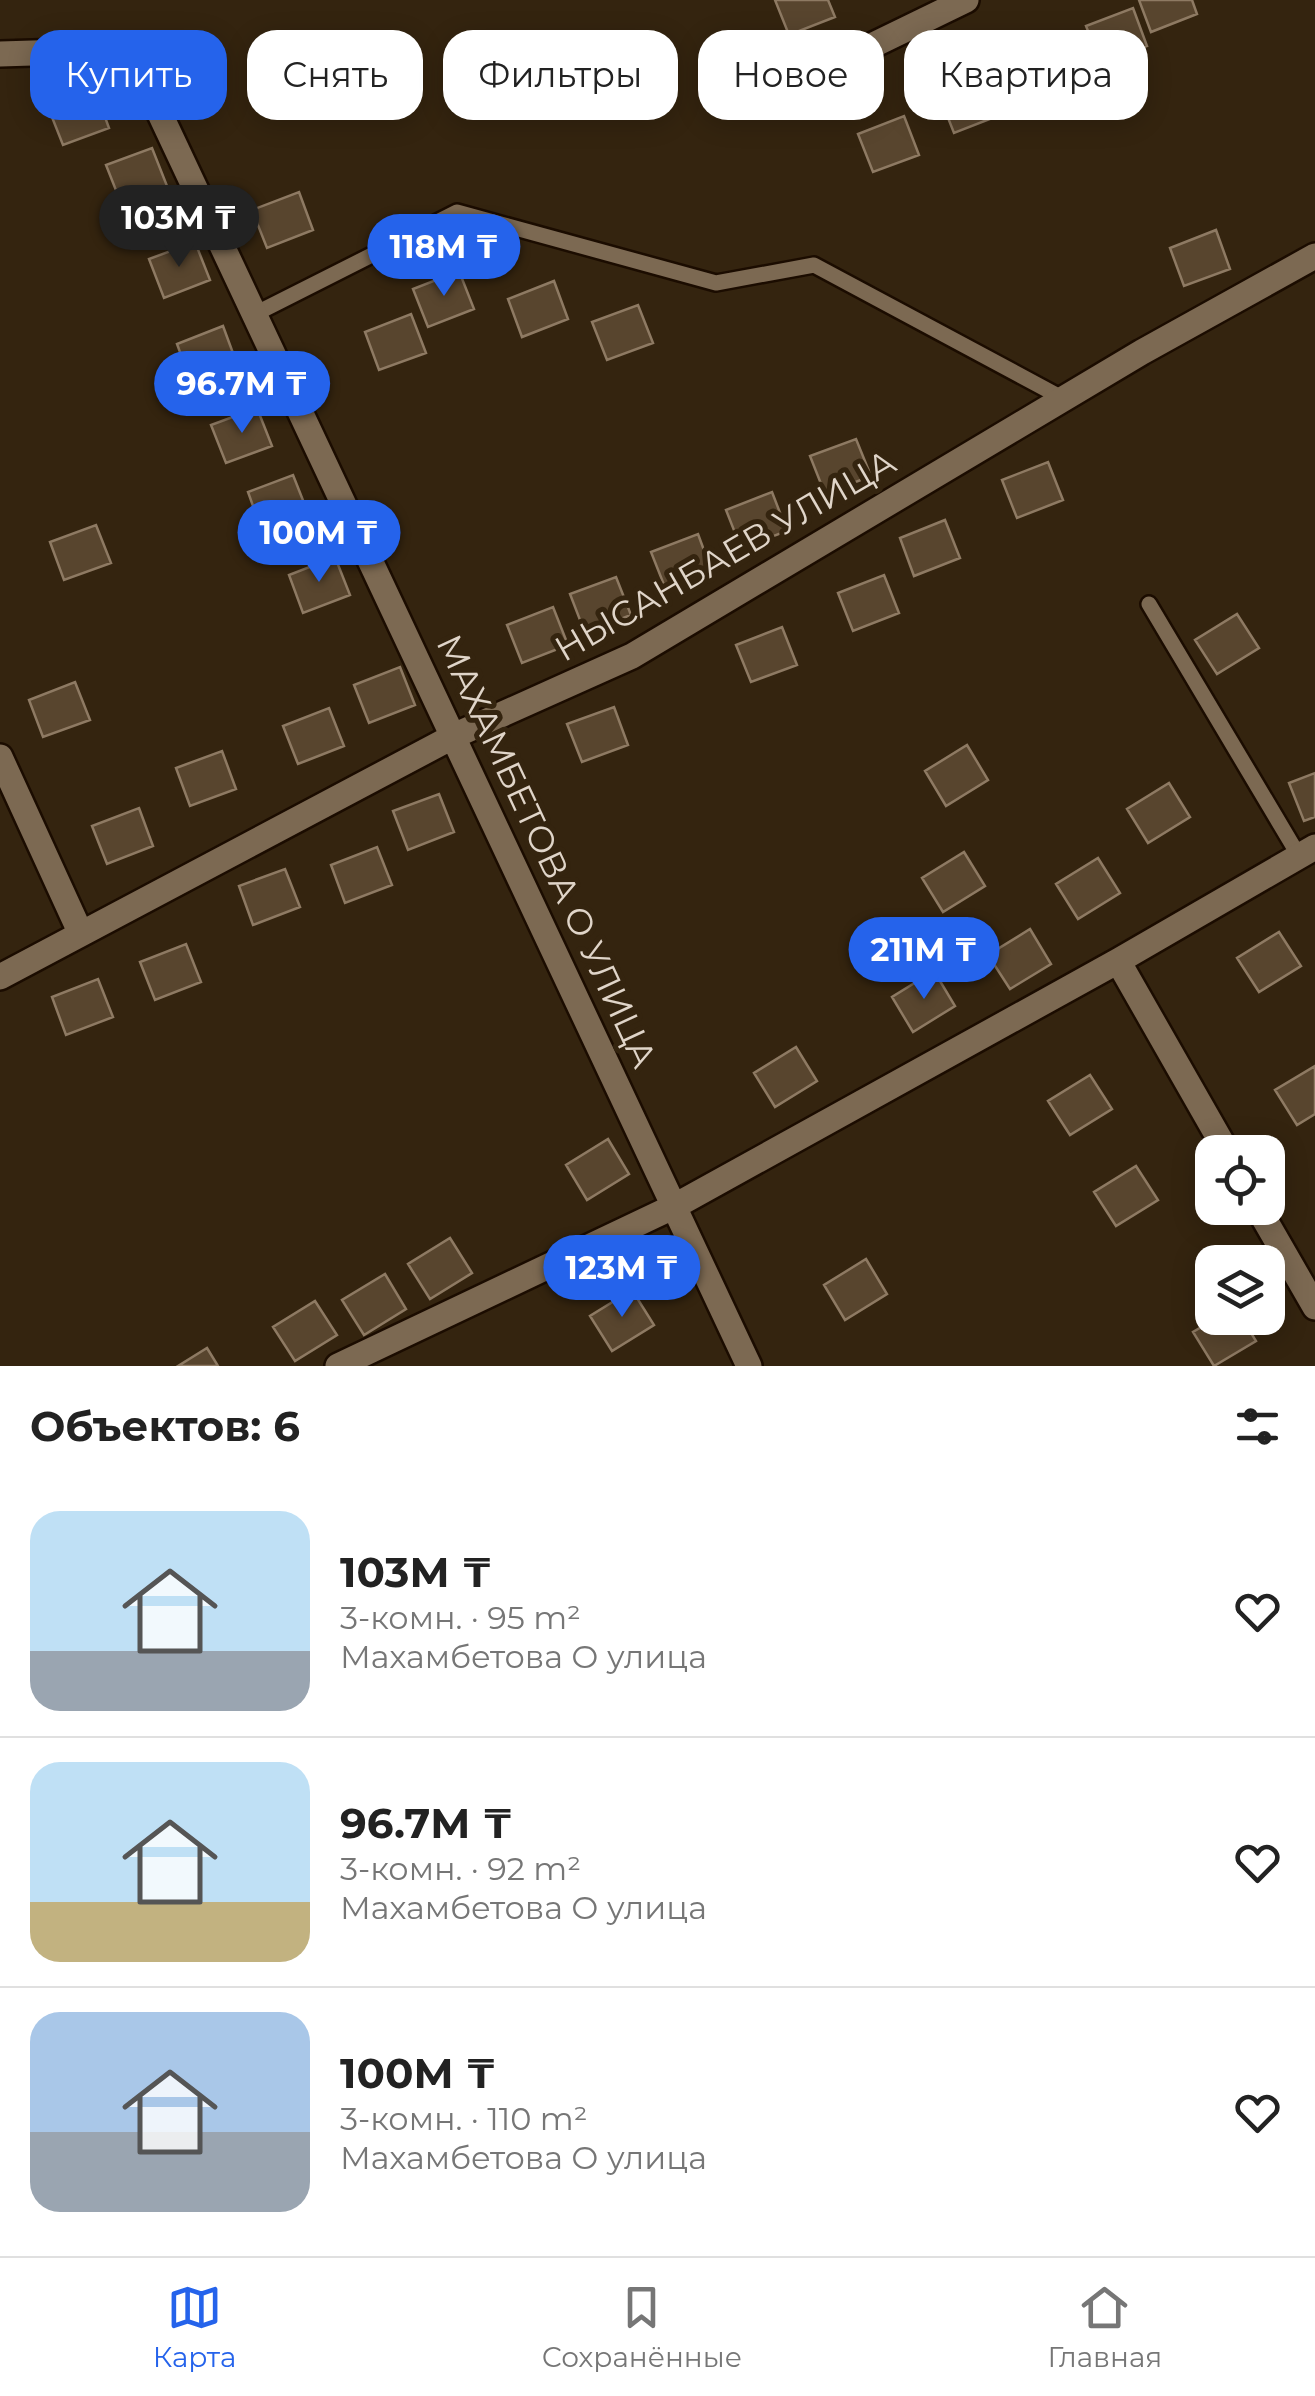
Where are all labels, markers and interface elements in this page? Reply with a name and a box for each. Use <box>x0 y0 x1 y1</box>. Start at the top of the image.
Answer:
chip: Купить <box>30 30 227 120</box>
chip: Снять <box>247 30 423 120</box>
chip: Фильтры <box>443 30 678 120</box>
chip: Новое <box>698 30 884 120</box>
chip: Квартира <box>904 30 1148 120</box>
pin: 103M ₸ <box>98 185 260 270</box>
text: 103M ₸ <box>121 198 237 237</box>
pin: 118M ₸ <box>363 214 525 299</box>
text: 118M ₸ <box>389 227 499 266</box>
pin: 96.7M ₸ <box>150 351 334 436</box>
text: 96.7M ₸ <box>176 364 308 403</box>
street label: НЫСАНБАЕВ УЛИЦА <box>547 440 903 670</box>
pin: 100M ₸ <box>238 500 400 585</box>
text: 100M ₸ <box>260 513 378 552</box>
street label: МАХАМБЕТОВА О УЛИЦА <box>428 628 666 1074</box>
pin: 211M ₸ <box>843 917 1005 1002</box>
text: 211M ₸ <box>871 930 977 969</box>
map controls <box>1195 1135 1285 1335</box>
button: locate <box>1195 1135 1285 1225</box>
pin: 123M ₸ <box>541 1235 703 1320</box>
button: layers <box>1195 1245 1285 1335</box>
text: 123M ₸ <box>565 1248 679 1287</box>
icon: filters <box>1230 1399 1285 1454</box>
text: Объектов: 6 <box>30 1400 300 1452</box>
text: 103M ₸ <box>340 1546 492 1598</box>
icon: home <box>110 1551 230 1671</box>
icon: heart <box>1230 1584 1285 1639</box>
text: 3-комн. · 95 m² <box>340 1598 581 1637</box>
text: Махамбетова О улица <box>340 1637 707 1676</box>
text: 96.7M ₸ <box>340 1797 513 1849</box>
icon: home <box>110 1802 230 1922</box>
icon: heart <box>1230 1835 1285 1890</box>
text: 3-комн. · 92 m² <box>340 1849 581 1888</box>
text: Махамбетова О улица <box>340 1888 707 1927</box>
text: 100M ₸ <box>340 2047 496 2099</box>
icon: home <box>110 2052 230 2172</box>
icon: heart <box>1230 2085 1285 2140</box>
text: 3-комн. · 110 m² <box>340 2099 588 2138</box>
text: Махамбетова О улица <box>340 2138 707 2177</box>
tab: Карта <box>153 2280 236 2374</box>
tab: Сохранённые <box>542 2280 742 2374</box>
tab: Главная <box>1047 2280 1162 2374</box>

